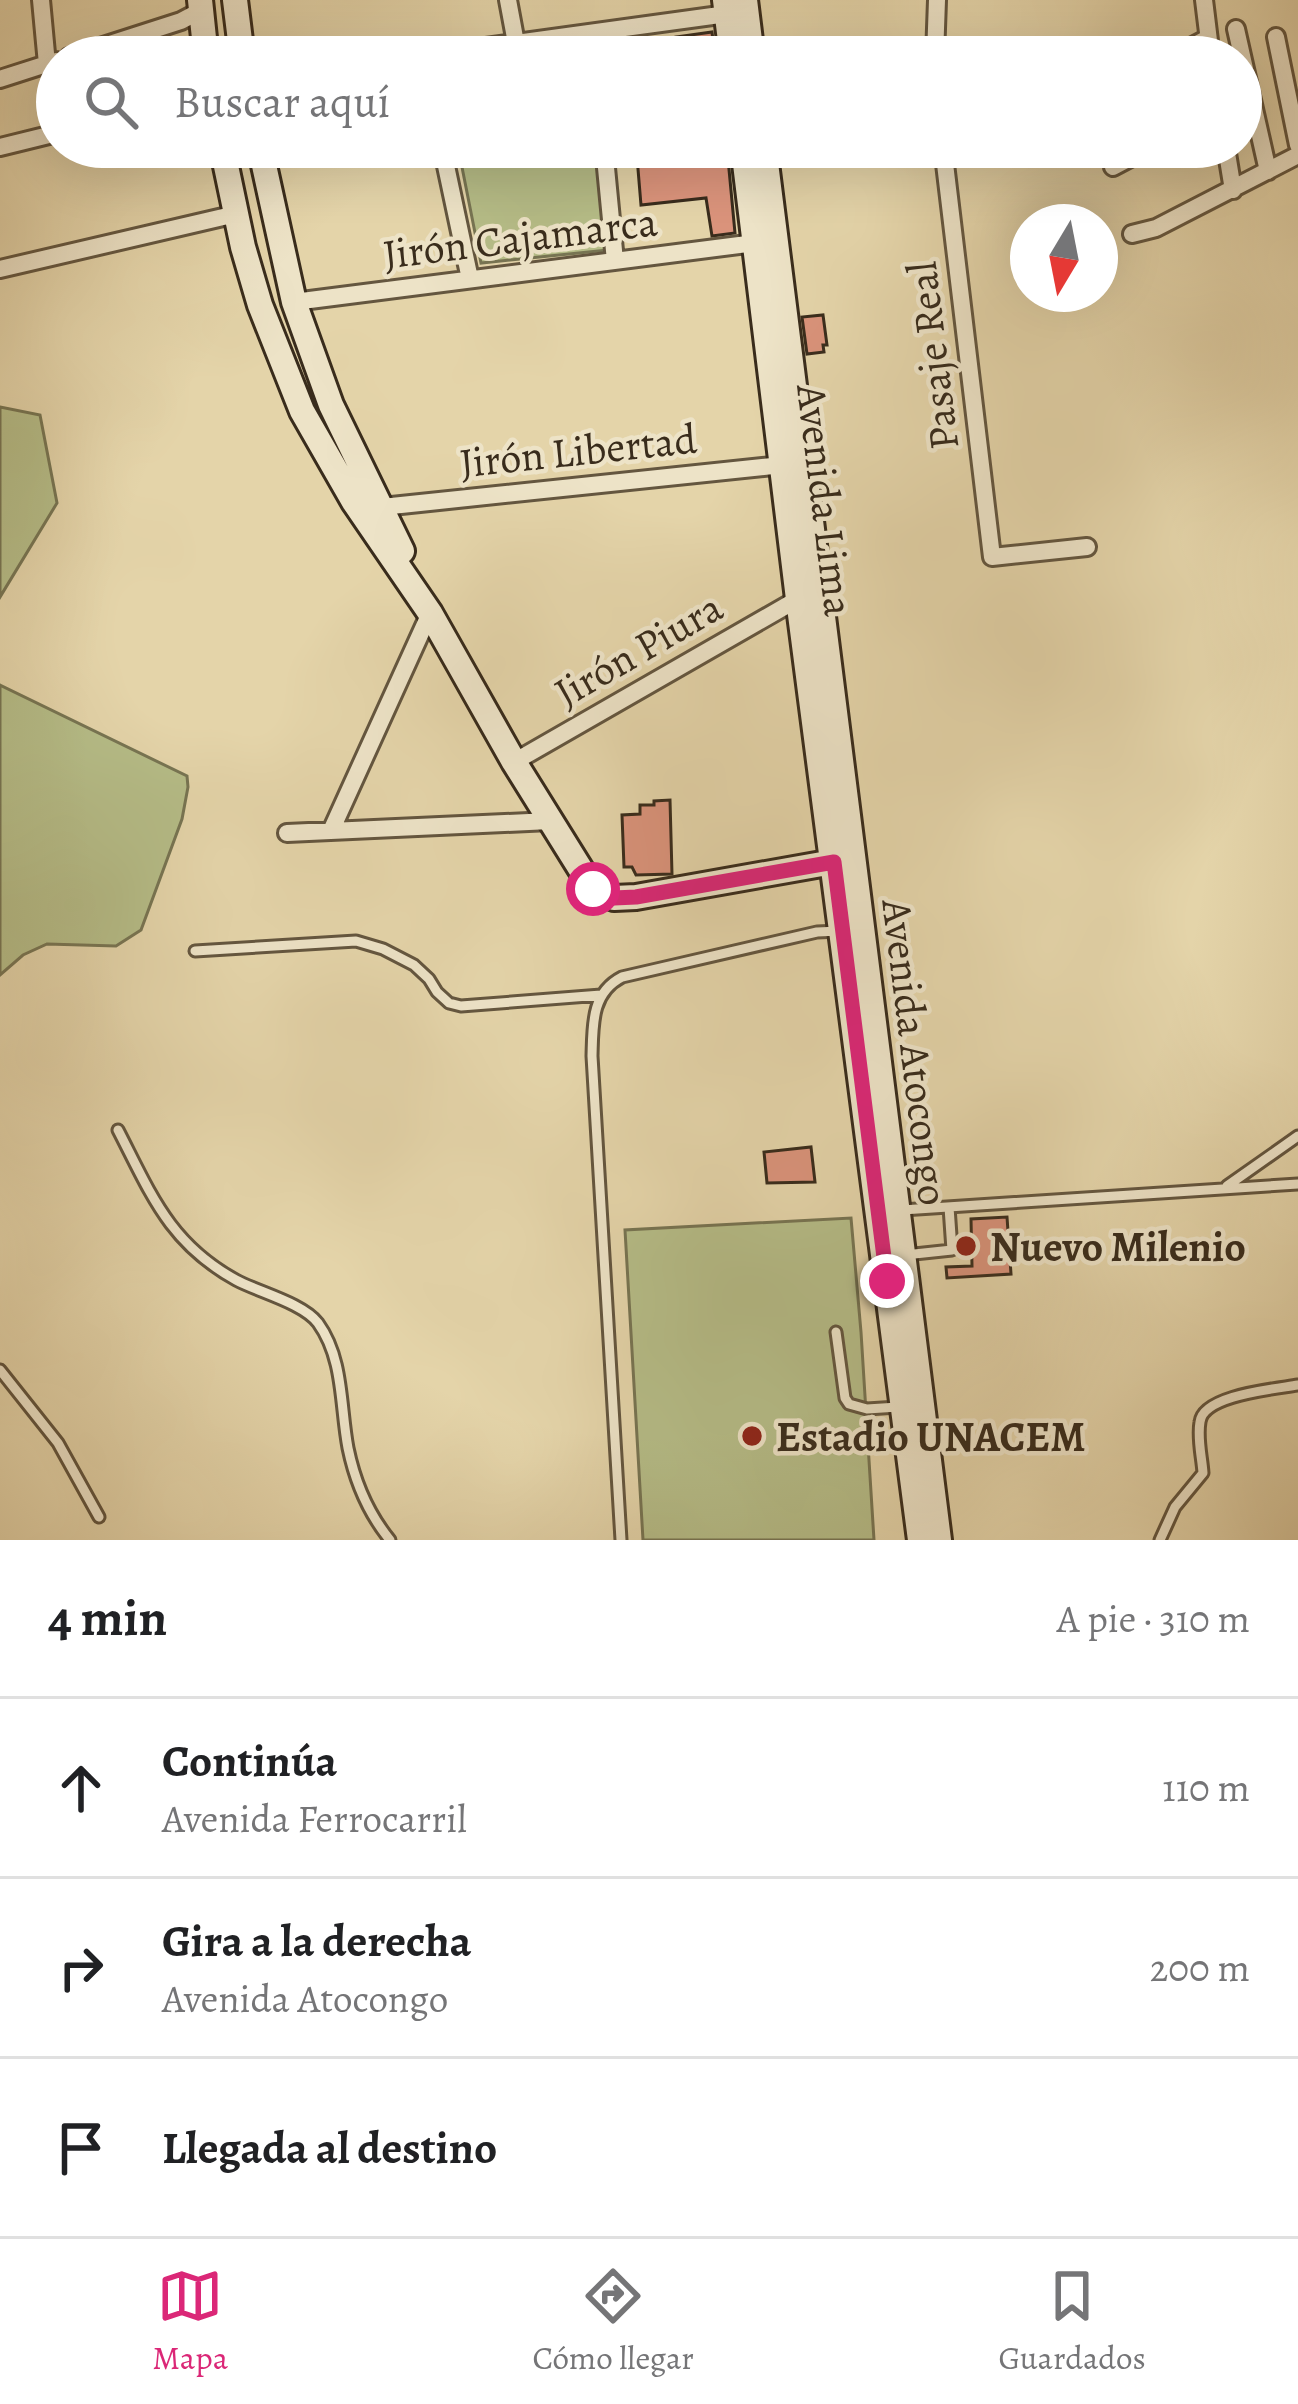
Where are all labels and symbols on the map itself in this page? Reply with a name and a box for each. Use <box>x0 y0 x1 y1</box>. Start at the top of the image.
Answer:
street label: Jirón Cajamarca <box>380 192 661 283</box>
north arrow <box>1010 204 1118 312</box>
street label: Pasaje Real <box>893 259 972 453</box>
street label: Avenida Lima <box>783 380 868 620</box>
street label: Jirón Libertad <box>457 410 700 491</box>
street label: Jirón Piura <box>544 578 733 720</box>
route start <box>566 862 620 916</box>
street label: Avenida Atocongo <box>868 895 963 1208</box>
place label: Nuevo Milenio <box>990 1218 1246 1275</box>
marker: Nuevo Milenio <box>953 1233 979 1259</box>
route end <box>860 1254 914 1308</box>
place label: Estadio UNACEM <box>776 1408 1086 1465</box>
marker: Estadio UNACEM <box>739 1423 765 1449</box>

